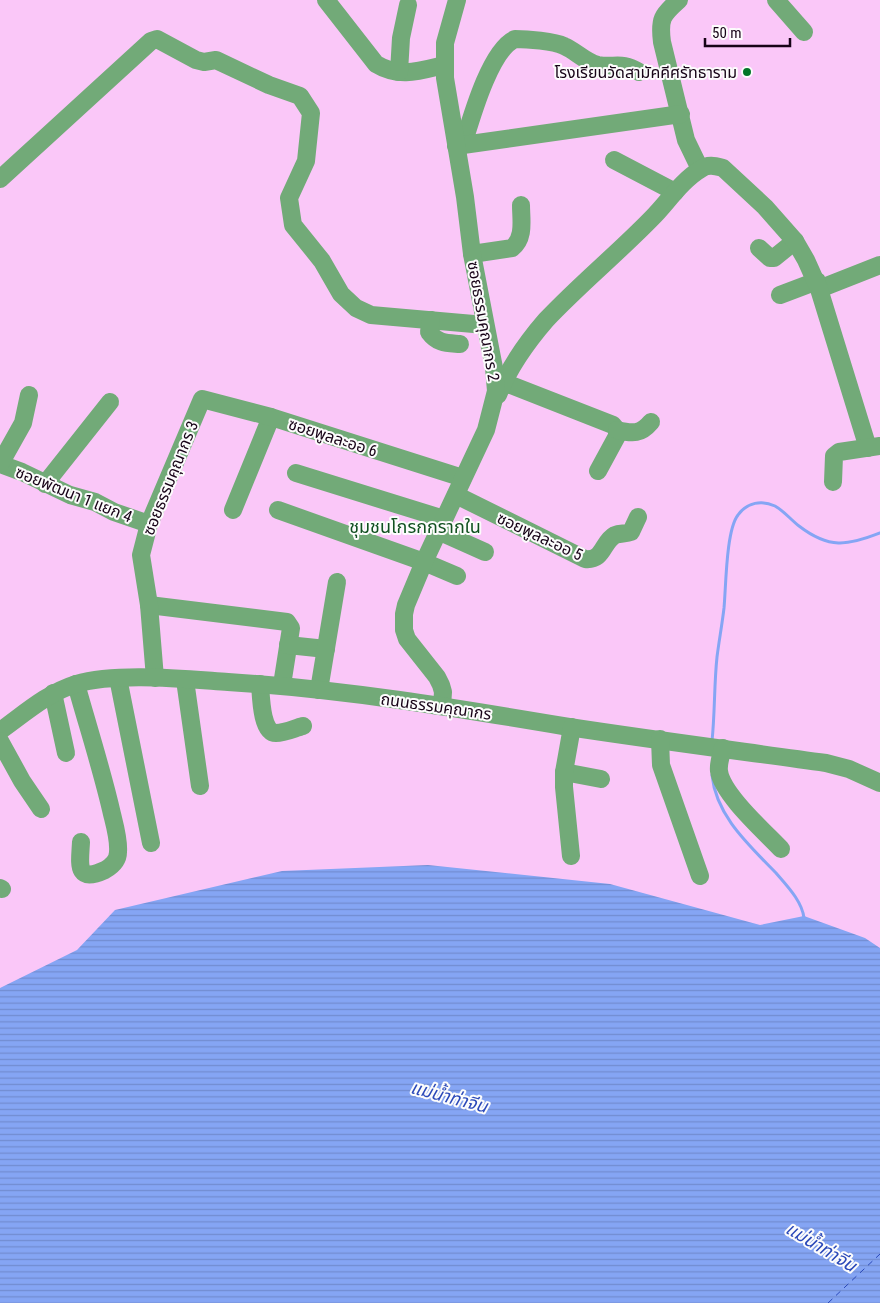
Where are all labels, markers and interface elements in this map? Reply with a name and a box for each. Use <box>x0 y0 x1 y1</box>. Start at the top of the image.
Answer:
scale bar <box>705 15 790 47</box>
text: 50 m <box>712 24 742 42</box>
place label: โรงเรียนวัดสามัคคีศรัทธาราม <box>554 63 737 82</box>
marker: โรงเรียนวัดสามัคคีศรัทธาราม <box>741 66 753 78</box>
street label: ซอยธรรมคุณากร 2 <box>464 260 503 383</box>
street label: ซอยพูลละออ 6 <box>286 414 380 461</box>
street label: ซอยธรรมคุณากร 3 <box>139 418 202 538</box>
street label: ซอยพัฒนา 1 แยก 4 <box>13 462 135 527</box>
street label: ซอยพูลละออ 5 <box>494 508 586 565</box>
district label: ชุมชนโกรกกรากใน <box>349 516 481 538</box>
street label: ถนนธรรมคุณากร <box>379 689 493 724</box>
water label: แม่น้ำท่าจีน <box>408 1074 491 1117</box>
water label: แม่น้ำท่าจีน <box>782 1216 862 1276</box>

